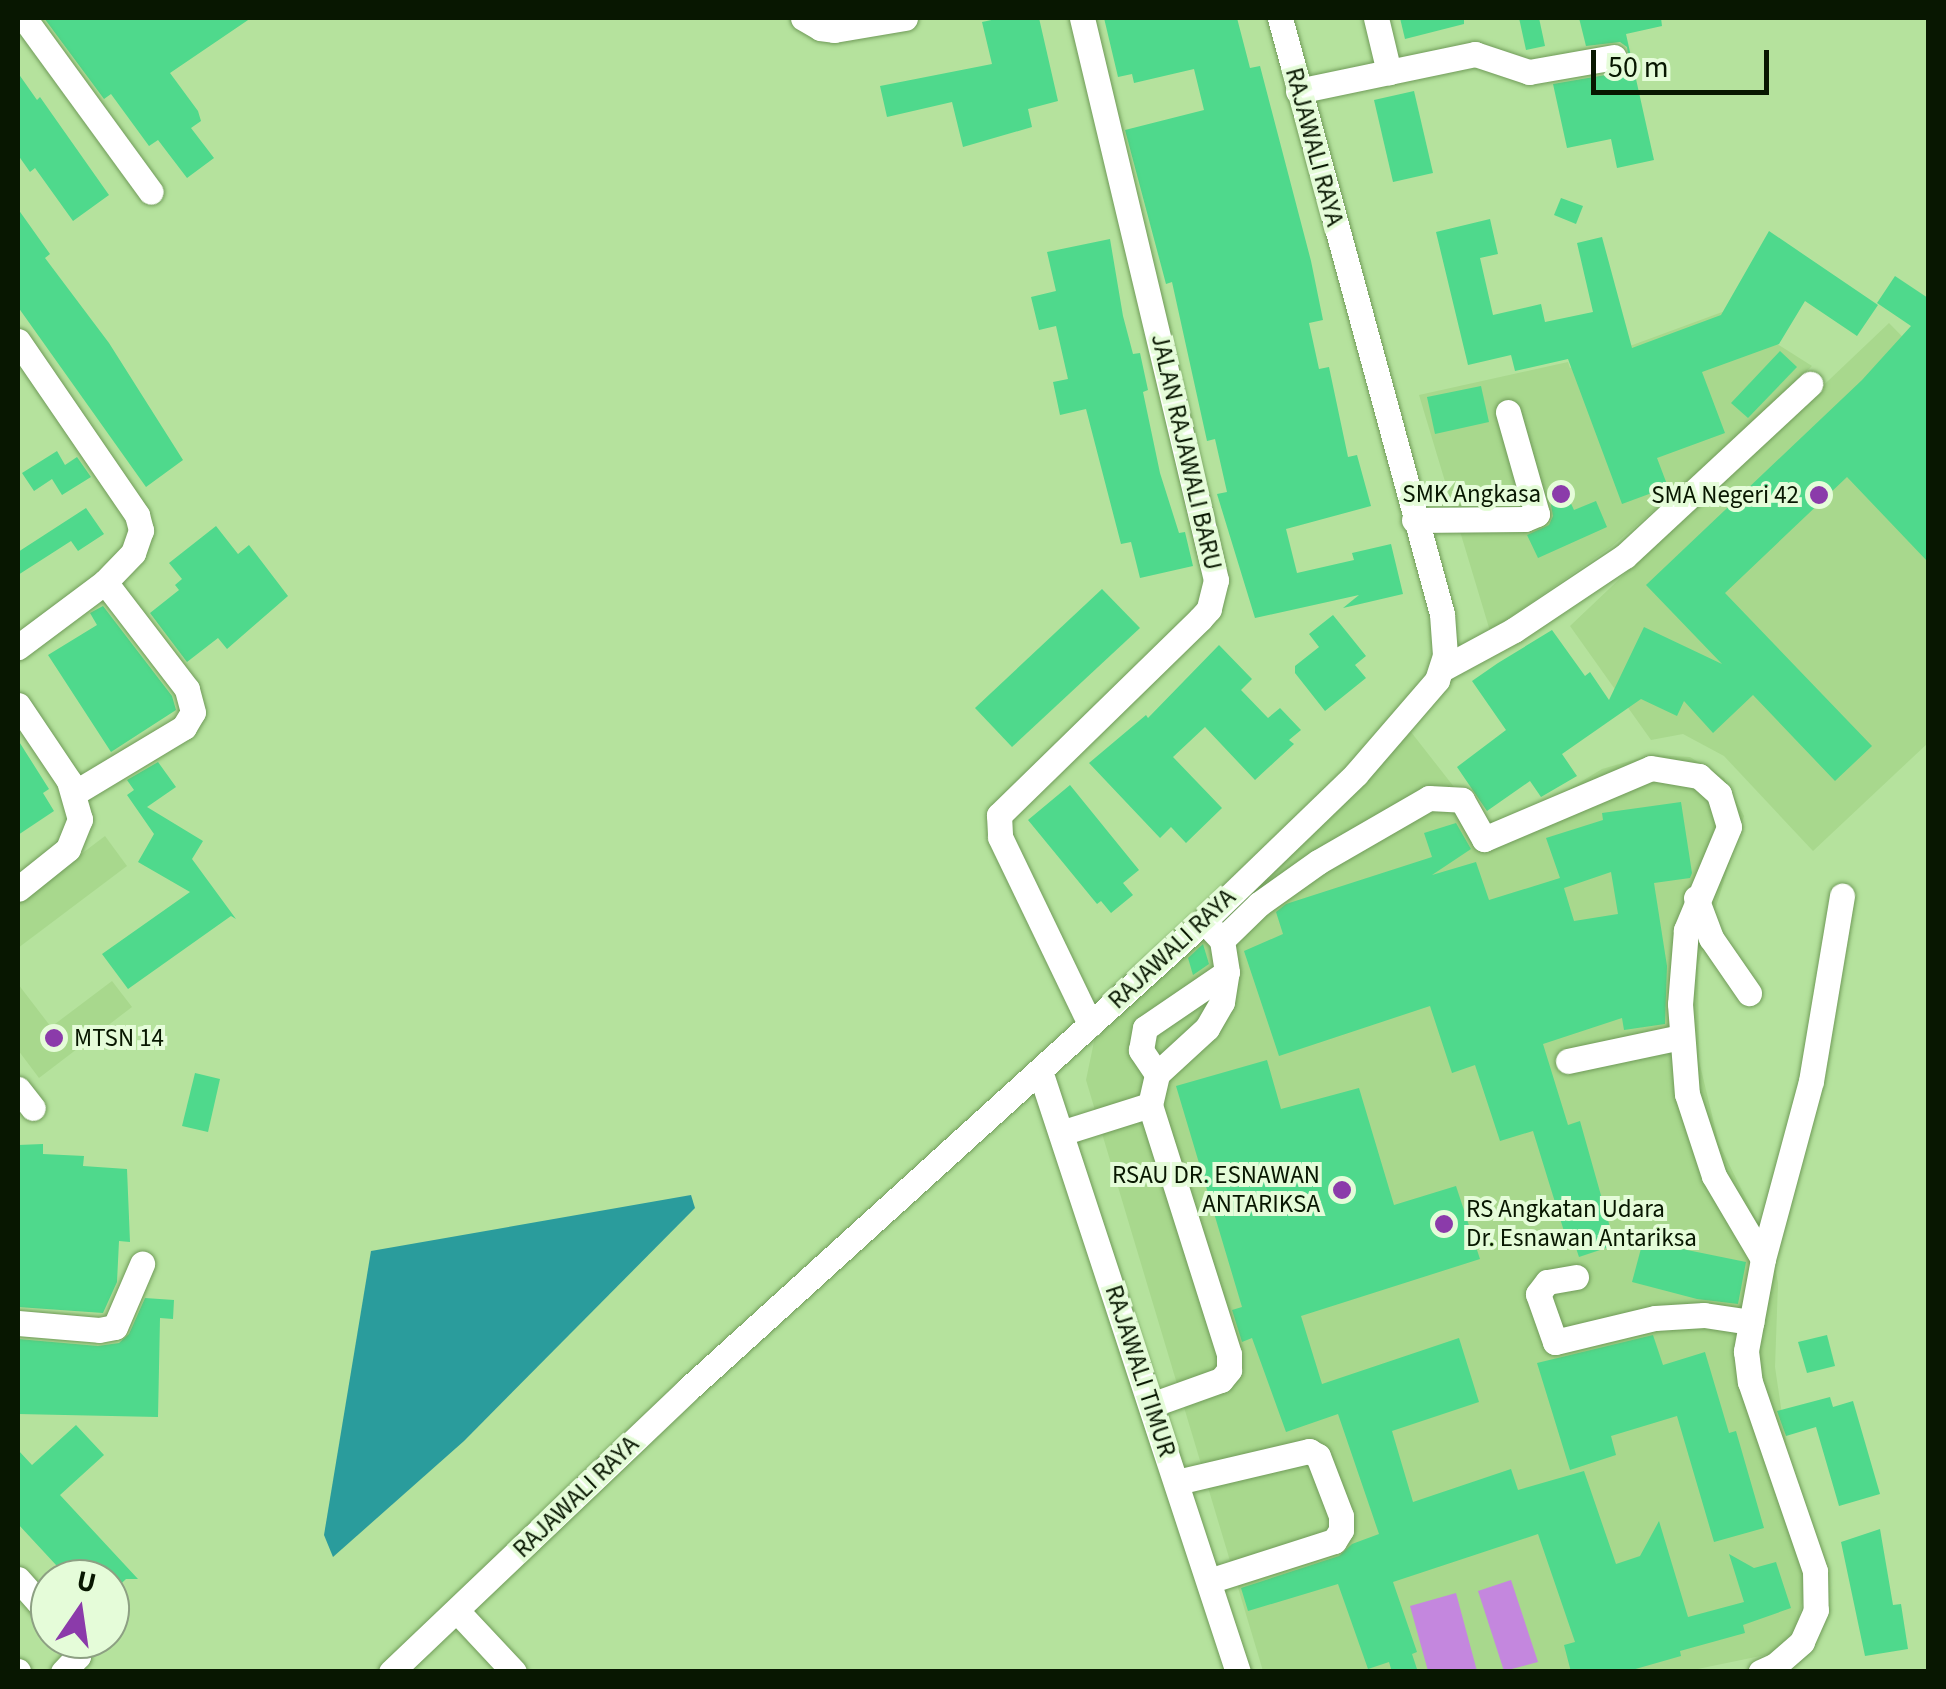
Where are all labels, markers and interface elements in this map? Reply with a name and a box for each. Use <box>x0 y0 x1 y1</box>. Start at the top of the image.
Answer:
scale bar <box>1596 30 1774 92</box>
text: 50 m <box>1608 46 1669 89</box>
street label: RAJAWALI RAYA <box>1278 65 1350 229</box>
street label: JALAN RAJAWALI BARU <box>1144 331 1228 573</box>
place label: SMK Angkasa <box>1402 479 1541 509</box>
place label: SMA Negeri 42 <box>1651 480 1799 510</box>
marker: SMK Angkasa <box>1550 483 1572 505</box>
marker: SMA Negeri 42 <box>1808 484 1830 506</box>
street label: RAJAWALI RAYA <box>1102 883 1242 1015</box>
place label: MTSN 14 <box>74 1023 164 1053</box>
marker: MTSN 14 <box>43 1027 65 1049</box>
place label: RSAU DR. ESNAWAN ANTARIKSA <box>1112 1161 1320 1220</box>
marker: RSAU DR. ESNAWAN ANTARIKSA <box>1329 1177 1355 1203</box>
place label: RS Angkatan Udara Dr. Esnawan Antariksa <box>1466 1195 1697 1254</box>
marker: RS Angkatan Udara Dr. Esnawan Antariksa <box>1431 1211 1457 1237</box>
street label: RAJAWALI TIMUR <box>1098 1281 1182 1461</box>
street label: RAJAWALI RAYA <box>507 1430 645 1564</box>
north arrow <box>30 1559 130 1659</box>
text: U <box>73 1560 100 1603</box>

